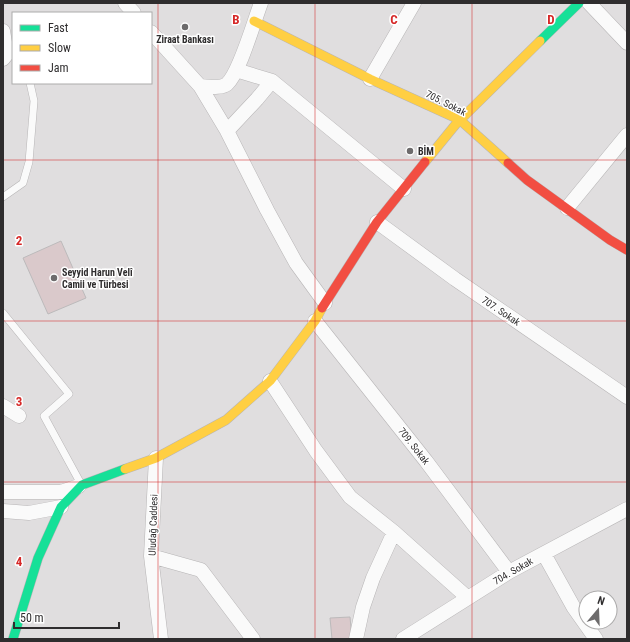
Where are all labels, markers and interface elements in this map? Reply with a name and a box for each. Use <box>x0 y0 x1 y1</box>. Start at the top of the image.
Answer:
legend <box>12 12 152 84</box>
text: B <box>232 12 240 27</box>
text: C <box>390 12 398 27</box>
text: D <box>547 12 555 27</box>
text: Fast <box>48 21 69 35</box>
marker: Ziraat Bankası <box>180 22 190 32</box>
place label: Ziraat Bankası <box>156 34 214 45</box>
text: Slow <box>48 41 71 55</box>
text: Jam <box>48 61 69 75</box>
street label: 705. Sokak <box>424 88 468 118</box>
place label: BİM <box>418 144 434 157</box>
marker: BİM <box>405 146 415 156</box>
text: 2 <box>16 233 23 248</box>
place label: Seyyid Harun Velî Camii ve Türbesi <box>62 267 133 290</box>
marker: Seyyid Harun Velî Camii ve Türbesi <box>49 273 59 283</box>
street label: 707. Sokak <box>480 294 523 328</box>
text: 3 <box>16 394 22 409</box>
street label: 709. Sokak <box>396 425 432 467</box>
street label: Uludağ Caddesi <box>146 494 160 556</box>
text: 4 <box>16 554 23 569</box>
street label: 704. Sokak <box>491 555 535 587</box>
north arrow <box>578 590 618 630</box>
text: N <box>596 594 607 608</box>
scale bar <box>14 604 119 630</box>
text: 50 m <box>20 611 44 625</box>

